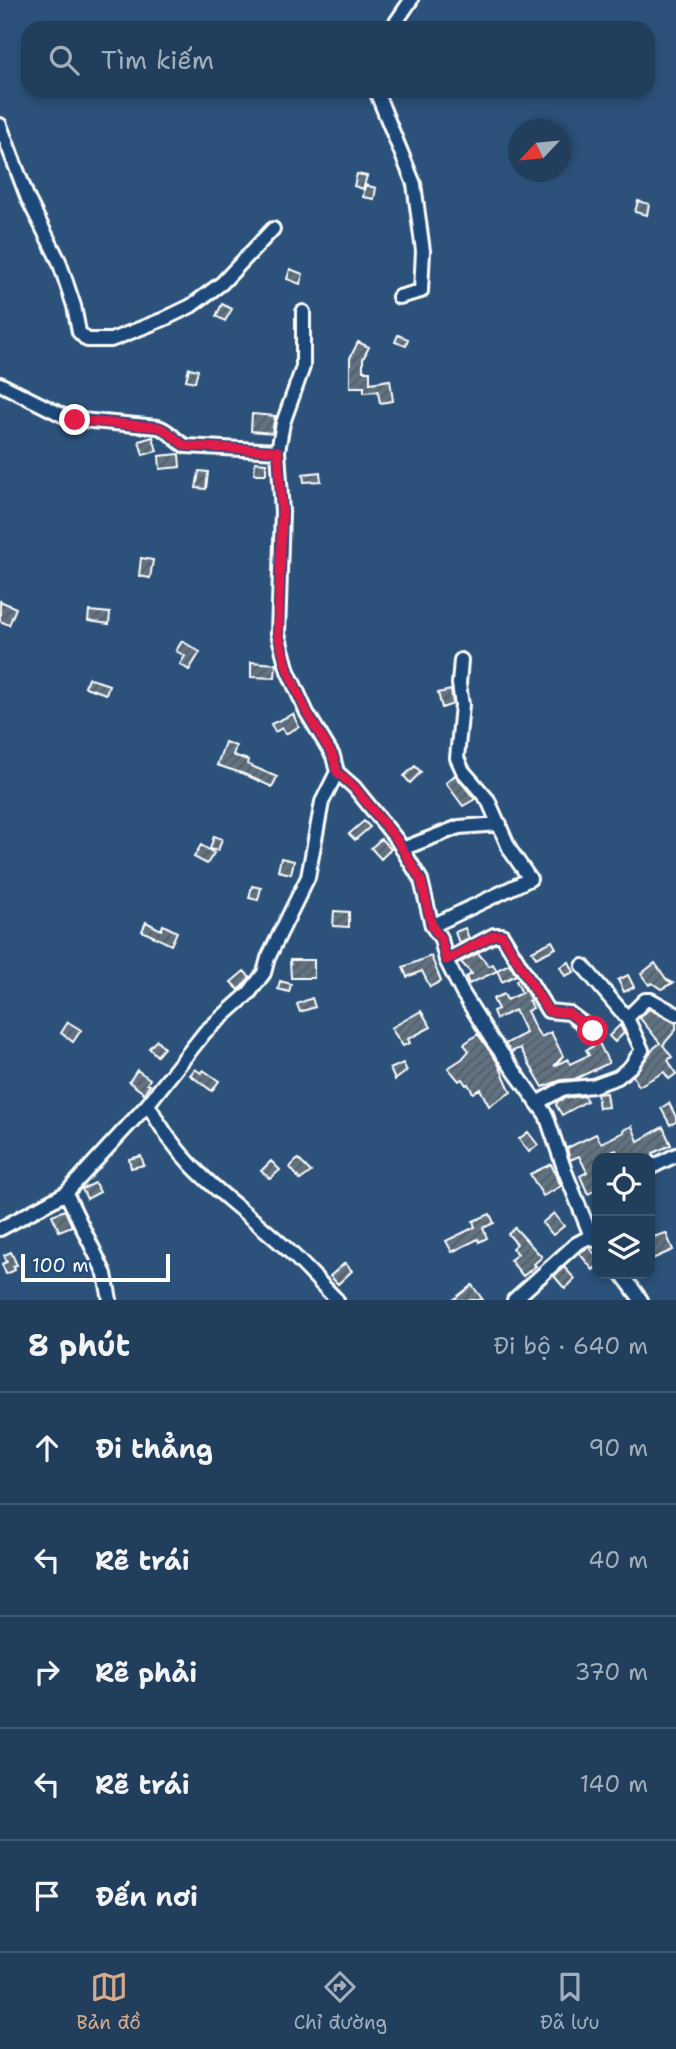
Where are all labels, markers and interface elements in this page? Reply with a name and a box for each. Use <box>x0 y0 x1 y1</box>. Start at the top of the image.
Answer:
search box <box>21 21 655 98</box>
icon: search <box>45 41 83 79</box>
text: Tìm kiếm <box>101 42 214 77</box>
north arrow <box>508 119 571 182</box>
route end <box>59 404 90 435</box>
route start <box>577 1015 608 1046</box>
map controls <box>592 1153 655 1279</box>
button: locate <box>592 1153 655 1216</box>
button: layers <box>592 1216 655 1279</box>
scale bar <box>21 1251 170 1283</box>
text: 100 m <box>32 1253 89 1278</box>
text: 8 phút <box>28 1325 130 1366</box>
text: Đi bộ · 640 m <box>493 1331 648 1361</box>
icon: ahead <box>28 1429 66 1467</box>
text: Đi thẳng <box>95 1431 213 1466</box>
text: 90 m <box>588 1433 648 1463</box>
icon: left <box>28 1541 66 1579</box>
text: Rẽ trái <box>95 1543 190 1578</box>
text: 40 m <box>588 1545 648 1575</box>
icon: right <box>28 1653 66 1691</box>
text: Rẽ phải <box>95 1655 197 1690</box>
text: 370 m <box>575 1657 648 1687</box>
icon: left <box>28 1765 66 1803</box>
text: Rẽ trái <box>95 1767 190 1802</box>
text: 140 m <box>580 1769 648 1799</box>
icon: arrive <box>28 1877 66 1915</box>
text: Đến nơi <box>95 1879 198 1914</box>
tab: Bản đồ <box>76 1968 141 2035</box>
tab: Chỉ đường <box>294 1968 387 2035</box>
tab: Đã lưu <box>540 1968 599 2035</box>

